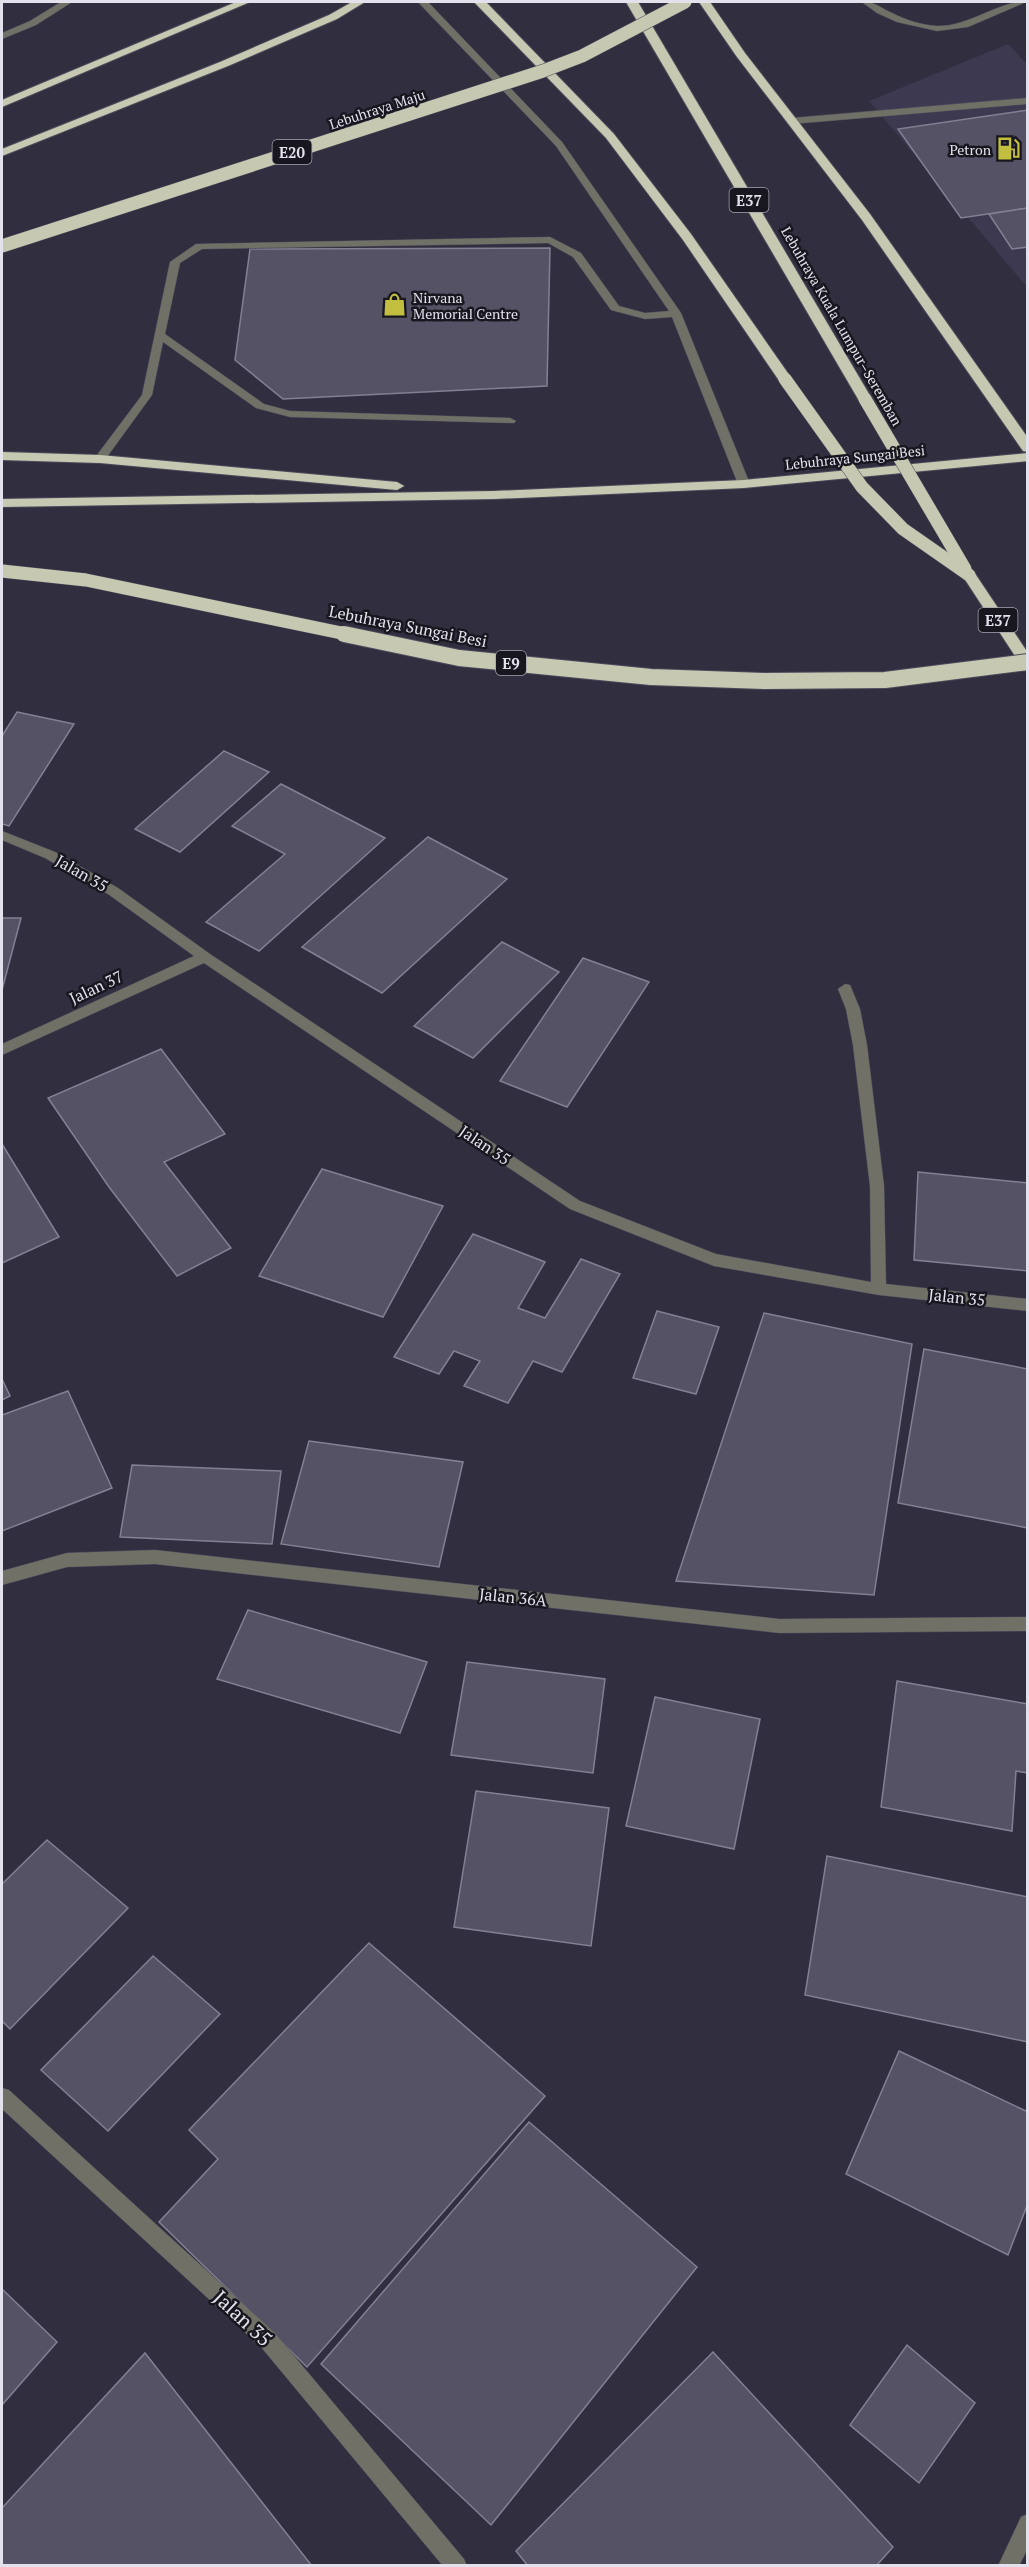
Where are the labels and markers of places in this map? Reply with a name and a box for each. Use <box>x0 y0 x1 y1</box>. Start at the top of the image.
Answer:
fuel station icon: Petron <box>996 136 1022 162</box>
place label: Petron <box>949 140 992 159</box>
place label: Nirvana Memorial Centre <box>413 288 518 323</box>
shop icon: Nirvana Memorial Centre <box>382 292 408 318</box>

